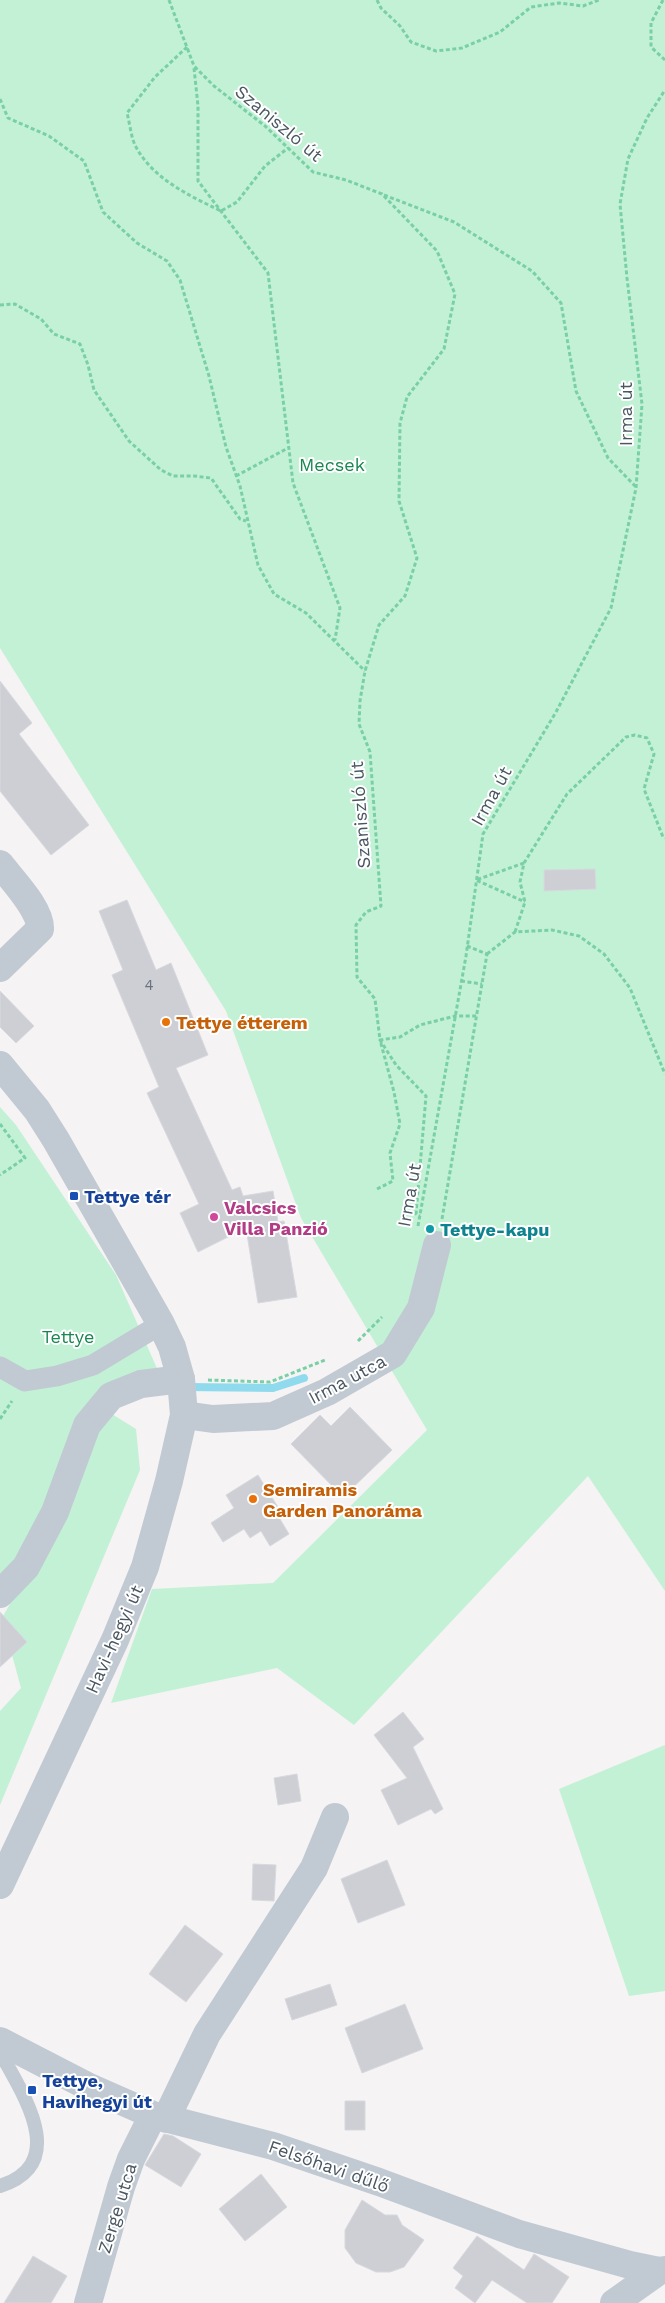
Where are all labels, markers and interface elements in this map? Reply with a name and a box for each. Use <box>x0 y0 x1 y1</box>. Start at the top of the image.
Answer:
street label: Szaniszló út <box>231 80 327 166</box>
street label: Irma út <box>615 381 636 446</box>
park label: Mecsek <box>299 454 365 475</box>
street label: Szaniszló út <box>346 760 374 869</box>
street label: Irma út <box>466 762 516 829</box>
house number: 4 <box>144 976 154 994</box>
place label: Tettye étterem <box>176 1012 308 1033</box>
marker: Tettye étterem <box>160 1016 172 1028</box>
street label: Irma út <box>393 1161 425 1228</box>
place label: Tettye tér <box>84 1186 171 1207</box>
marker: Tettye tér <box>68 1190 80 1202</box>
place label: Valcsics Villa Panzió <box>224 1197 328 1239</box>
marker: Valcsics Villa Panzió <box>208 1211 220 1223</box>
place label: Tettye-kapu <box>440 1219 549 1240</box>
marker: Tettye-kapu <box>424 1223 436 1235</box>
park label: Tettye <box>42 1326 94 1347</box>
street label: Irma utca <box>305 1350 389 1408</box>
place label: Semiramis Garden Panoráma <box>263 1479 422 1521</box>
marker: Semiramis Garden Panoráma <box>247 1493 259 1505</box>
street label: Havi-hegyi út <box>81 1581 147 1696</box>
place label: Tettye, Havihegyi út <box>42 2070 152 2112</box>
marker: Tettye, Havihegyi út <box>26 2084 38 2096</box>
street label: Felsőhavi dűlő <box>266 2136 392 2196</box>
street label: Zerge utca <box>93 2160 141 2256</box>

